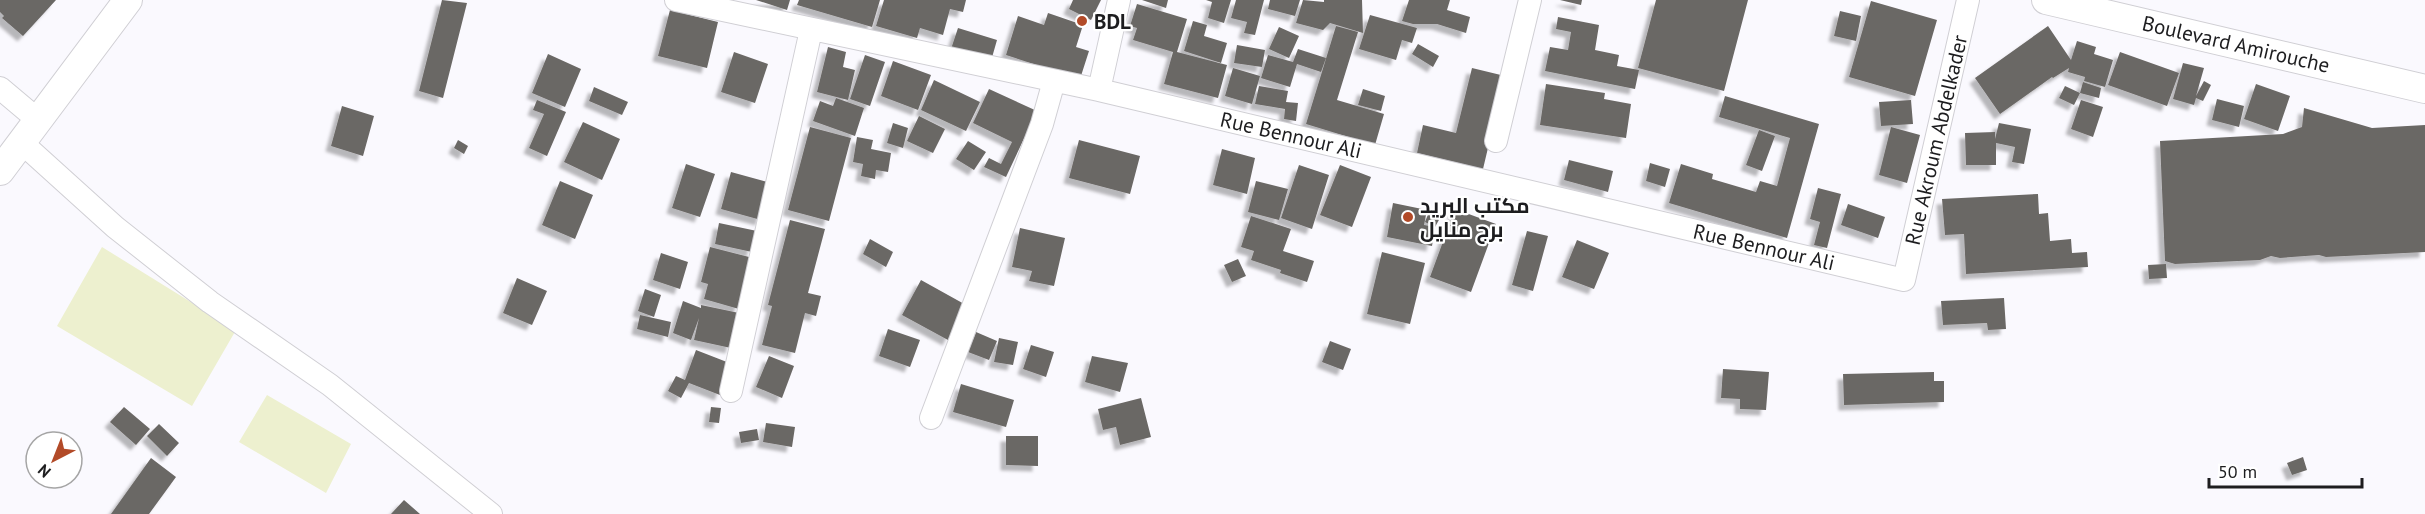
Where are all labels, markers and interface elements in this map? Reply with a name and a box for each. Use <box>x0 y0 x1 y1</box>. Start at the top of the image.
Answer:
place label: BDL <box>1094 8 1131 35</box>
street label: Boulevard Amirouche <box>2140 9 2332 79</box>
marker: BDL <box>1075 14 1089 28</box>
street label: Rue Akroum Abdelkader <box>1899 32 1973 248</box>
street label: Rue Bennour Ali <box>1218 106 1364 164</box>
place label: مكتب البريد برج منايل <box>1420 192 1530 244</box>
marker: مكتب البريد برج منايل <box>1401 210 1415 224</box>
street label: Rue Bennour Ali <box>1691 218 1837 276</box>
north arrow <box>24 430 84 490</box>
scale bar <box>2209 451 2362 489</box>
text: N <box>33 460 55 482</box>
text: 50 m <box>2218 460 2257 483</box>

